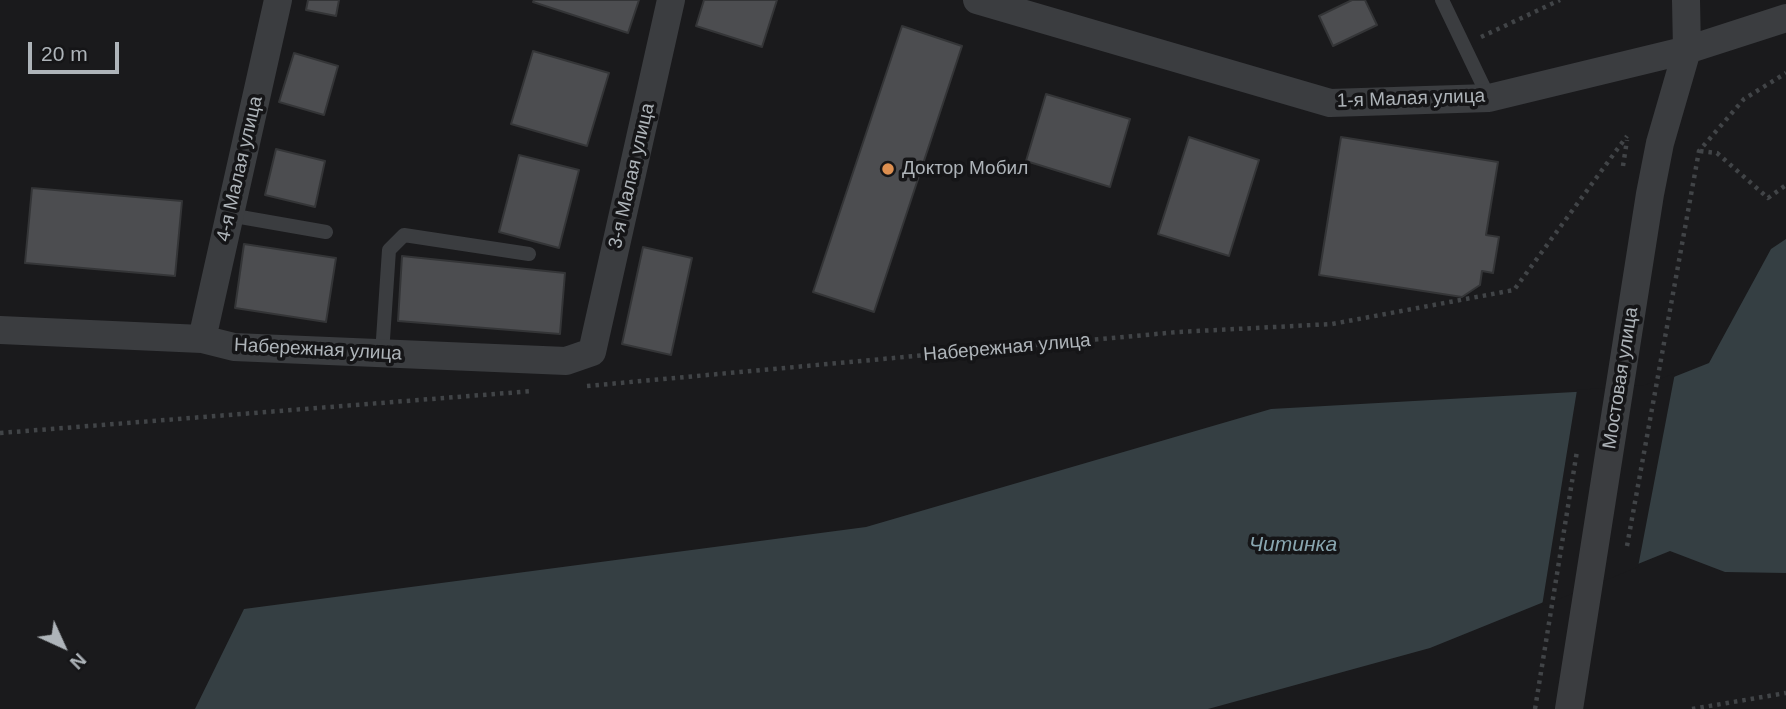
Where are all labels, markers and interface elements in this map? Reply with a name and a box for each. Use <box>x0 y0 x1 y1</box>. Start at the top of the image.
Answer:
scale bar <box>32 28 122 72</box>
text: 20 m <box>41 42 88 65</box>
street label: 1-я Малая улица <box>1336 85 1486 113</box>
street label: 4-я Малая улица <box>212 94 268 244</box>
street label: 3-я Малая улица <box>604 101 660 251</box>
place label: Доктор Мобил <box>902 158 1028 180</box>
marker: Доктор Мобил <box>880 161 896 177</box>
street label: Мостовая улица <box>1599 305 1643 451</box>
street label: Набережная улица <box>922 329 1092 367</box>
street label: Набережная улица <box>234 334 402 366</box>
water label: Читинка <box>1249 532 1337 558</box>
north arrow <box>28 611 98 681</box>
text: N <box>66 649 90 673</box>

